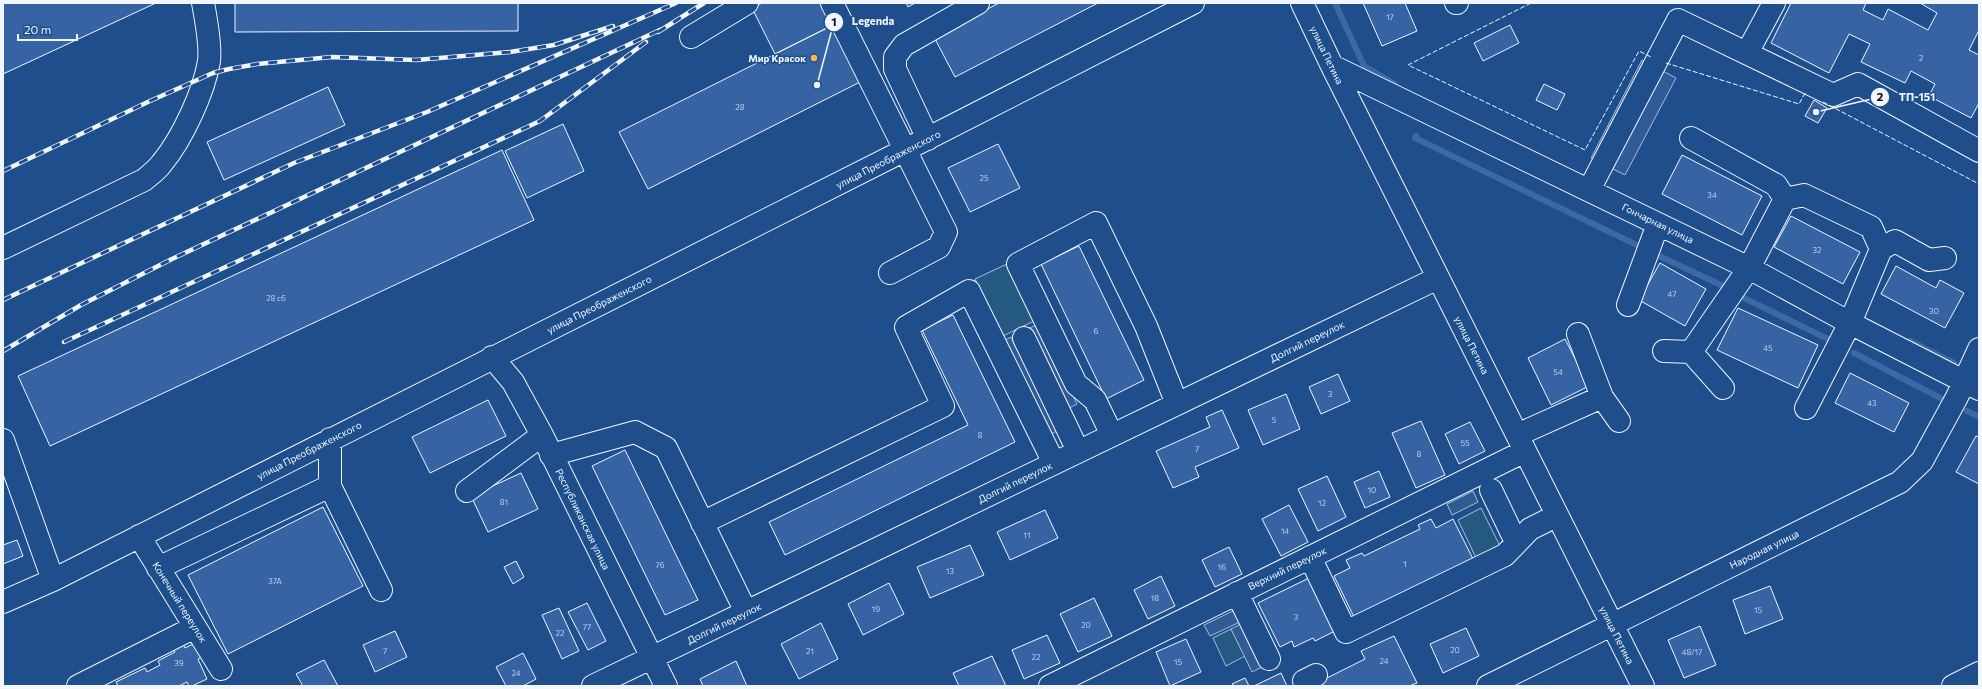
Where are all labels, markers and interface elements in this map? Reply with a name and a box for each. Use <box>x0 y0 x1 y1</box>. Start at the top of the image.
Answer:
callout: Legenda <box>824 10 902 33</box>
house number: 17 <box>1386 12 1394 22</box>
text: 1 <box>831 14 837 28</box>
text: Legenda <box>852 14 894 27</box>
scale bar <box>18 16 77 42</box>
text: 20 m <box>24 22 51 36</box>
street label: улица Петина <box>1308 24 1346 86</box>
place label: Мир Красок <box>748 52 806 64</box>
marker: Мир Красок <box>809 53 819 63</box>
house number: 2 <box>1919 53 1924 63</box>
callout: ТП-151 <box>1870 85 1943 108</box>
text: 2 <box>1877 89 1884 103</box>
text: ТП-151 <box>1899 90 1935 103</box>
house number: 28 <box>735 102 745 112</box>
street label: улица Преображенского <box>834 127 942 191</box>
house number: 25 <box>979 173 989 183</box>
house number: 34 <box>1707 190 1717 200</box>
street label: Гончарная улица <box>1620 200 1696 246</box>
house number: 32 <box>1813 245 1822 255</box>
street label: улица Преображенского <box>545 272 653 336</box>
house number: 47 <box>1668 289 1676 299</box>
house number: 28 с6 <box>266 293 286 303</box>
house number: 30 <box>1929 306 1939 316</box>
street label: улица Петина <box>1452 314 1492 376</box>
street label: Долгий переулок <box>1268 318 1347 364</box>
house number: 6 <box>1094 326 1099 336</box>
house number: 45 <box>1763 343 1773 353</box>
house number: 54 <box>1553 367 1563 377</box>
house number: 3 <box>1328 389 1333 399</box>
house number: 43 <box>1867 398 1877 408</box>
house number: 5 <box>1272 415 1277 425</box>
street label: улица Преображенского <box>255 418 363 482</box>
house number: 8 <box>978 430 983 440</box>
house number: 55 <box>1460 438 1470 448</box>
house number: 7 <box>1195 444 1199 454</box>
house number: 8 <box>1417 449 1422 459</box>
street label: Долгий переулок <box>976 459 1055 505</box>
street label: Республиканская улица <box>553 467 613 571</box>
house number: 10 <box>1368 485 1376 495</box>
house number: 81 <box>500 497 508 507</box>
house number: 12 <box>1318 498 1326 508</box>
house number: 14 <box>1281 526 1289 536</box>
street label: Народная улица <box>1727 527 1801 571</box>
house number: 11 <box>1024 530 1030 540</box>
street label: Верхний переулок <box>1246 544 1329 592</box>
street label: Конечный переулок <box>150 559 210 645</box>
house number: 1 <box>1403 559 1407 569</box>
house number: 76 <box>655 560 665 570</box>
house number: 16 <box>1218 562 1226 572</box>
house number: 13 <box>946 566 954 576</box>
house number: 37А <box>268 576 282 586</box>
house number: 18 <box>1151 593 1159 603</box>
street label: Долгий переулок <box>685 600 764 646</box>
house number: 19 <box>872 604 880 614</box>
street label: улица Петина <box>1597 604 1637 666</box>
house number: 15 <box>1754 605 1762 615</box>
house number: 3 <box>1294 612 1299 622</box>
house number: 20 <box>1081 620 1091 630</box>
house number: 77 <box>583 622 591 632</box>
house number: 22 <box>556 628 565 638</box>
house number: 20 <box>1450 645 1460 655</box>
house number: 7 <box>383 646 387 656</box>
house number: 21 <box>806 646 814 656</box>
house number: 48/17 <box>1682 647 1702 657</box>
house number: 22 <box>1032 652 1041 662</box>
house number: 24 <box>1379 656 1389 666</box>
house number: 15 <box>1174 657 1182 667</box>
house number: 39 <box>174 658 184 668</box>
house number: 24 <box>511 668 521 678</box>

